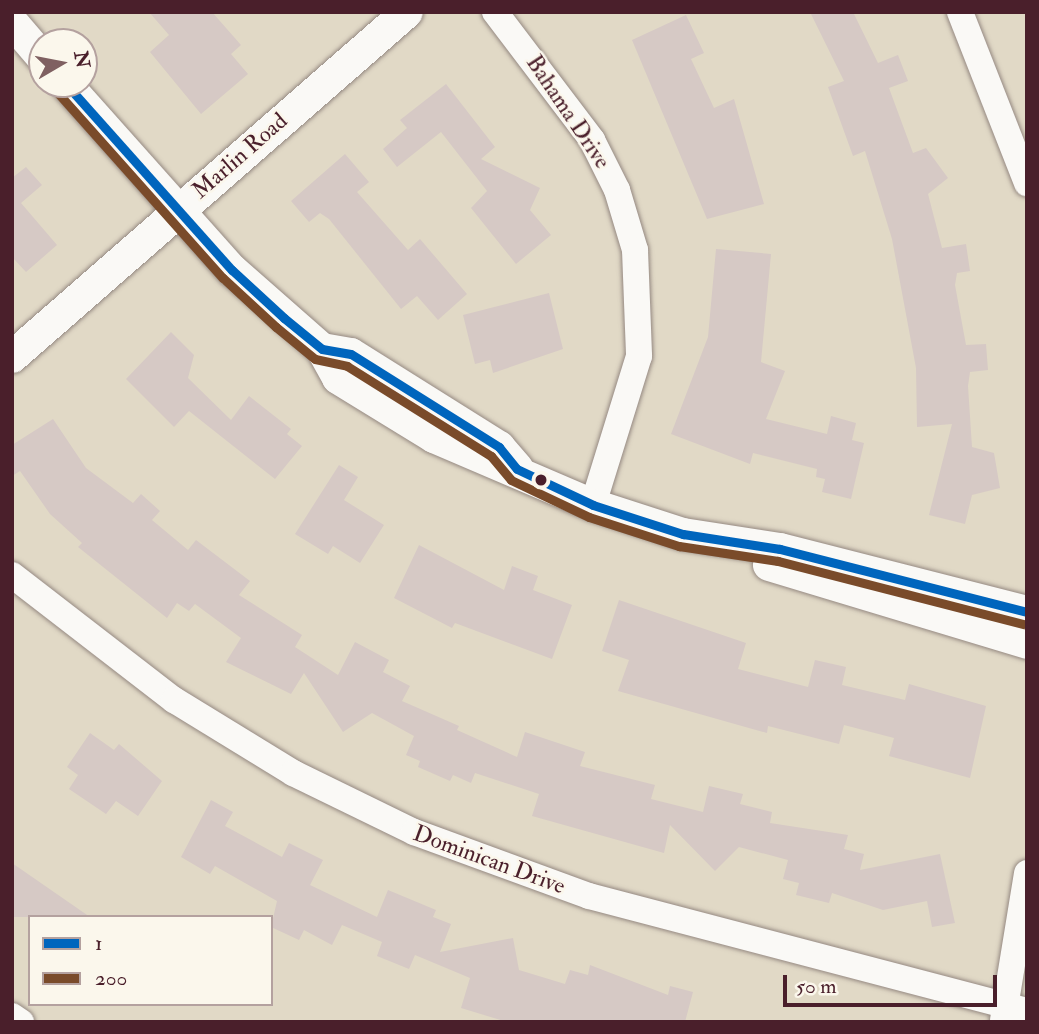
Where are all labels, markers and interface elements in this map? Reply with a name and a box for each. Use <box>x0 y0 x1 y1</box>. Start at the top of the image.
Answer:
north arrow <box>28 28 98 98</box>
text: N <box>68 49 95 70</box>
street label: Bahama Drive <box>520 50 616 174</box>
street label: Marlin Road <box>187 107 293 205</box>
unlabelled marker <box>534 473 548 487</box>
street label: Dominican Drive <box>409 820 569 900</box>
legend <box>28 915 273 1006</box>
text: 1 <box>95 930 103 957</box>
scale bar <box>787 960 1000 1004</box>
text: 200 <box>95 965 127 992</box>
text: 50 m <box>796 973 837 1000</box>

